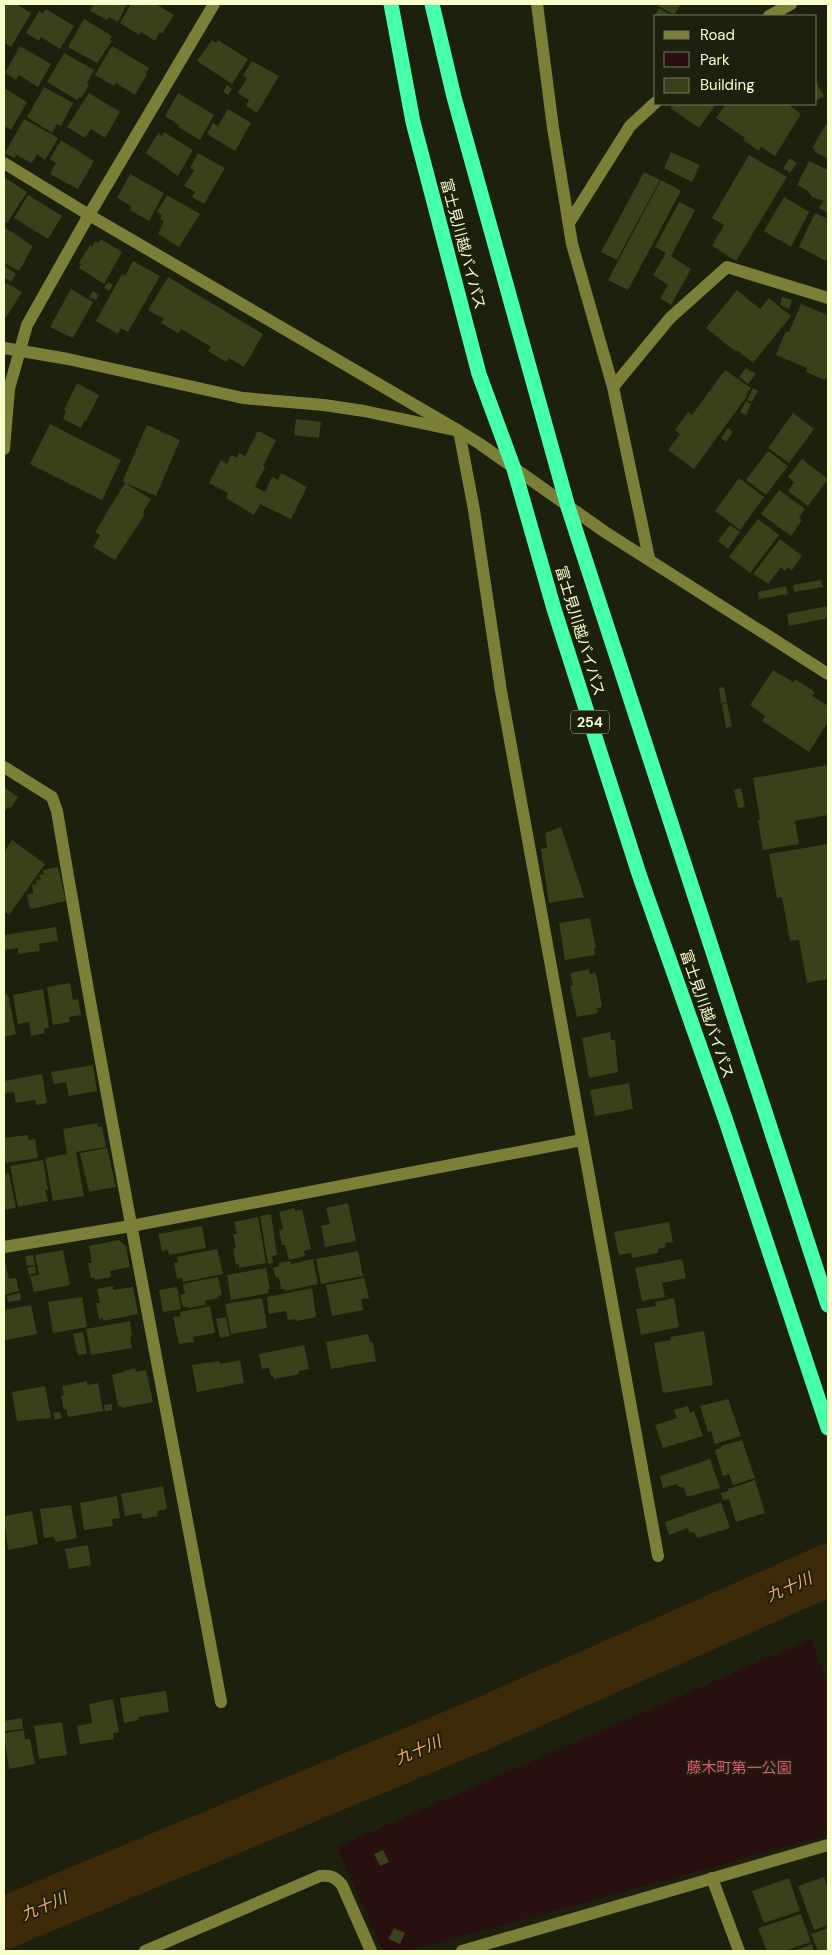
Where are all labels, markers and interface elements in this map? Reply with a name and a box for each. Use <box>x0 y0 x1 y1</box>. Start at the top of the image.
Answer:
legend <box>654 15 817 105</box>
text: Road <box>700 25 735 45</box>
text: Park <box>700 50 730 70</box>
text: Building <box>700 75 755 95</box>
street label: 富士見川越バイパス <box>436 176 490 312</box>
street label: 富士見川越バイパス <box>551 564 609 698</box>
road number: 254 <box>571 710 609 734</box>
street label: 富士見川越バイパス <box>676 947 738 1081</box>
water label: 九十川 <box>763 1567 817 1606</box>
water label: 九十川 <box>392 1730 446 1769</box>
park label: 藤木町第一公園 <box>686 1758 792 1778</box>
water label: 九十川 <box>18 1886 72 1925</box>

